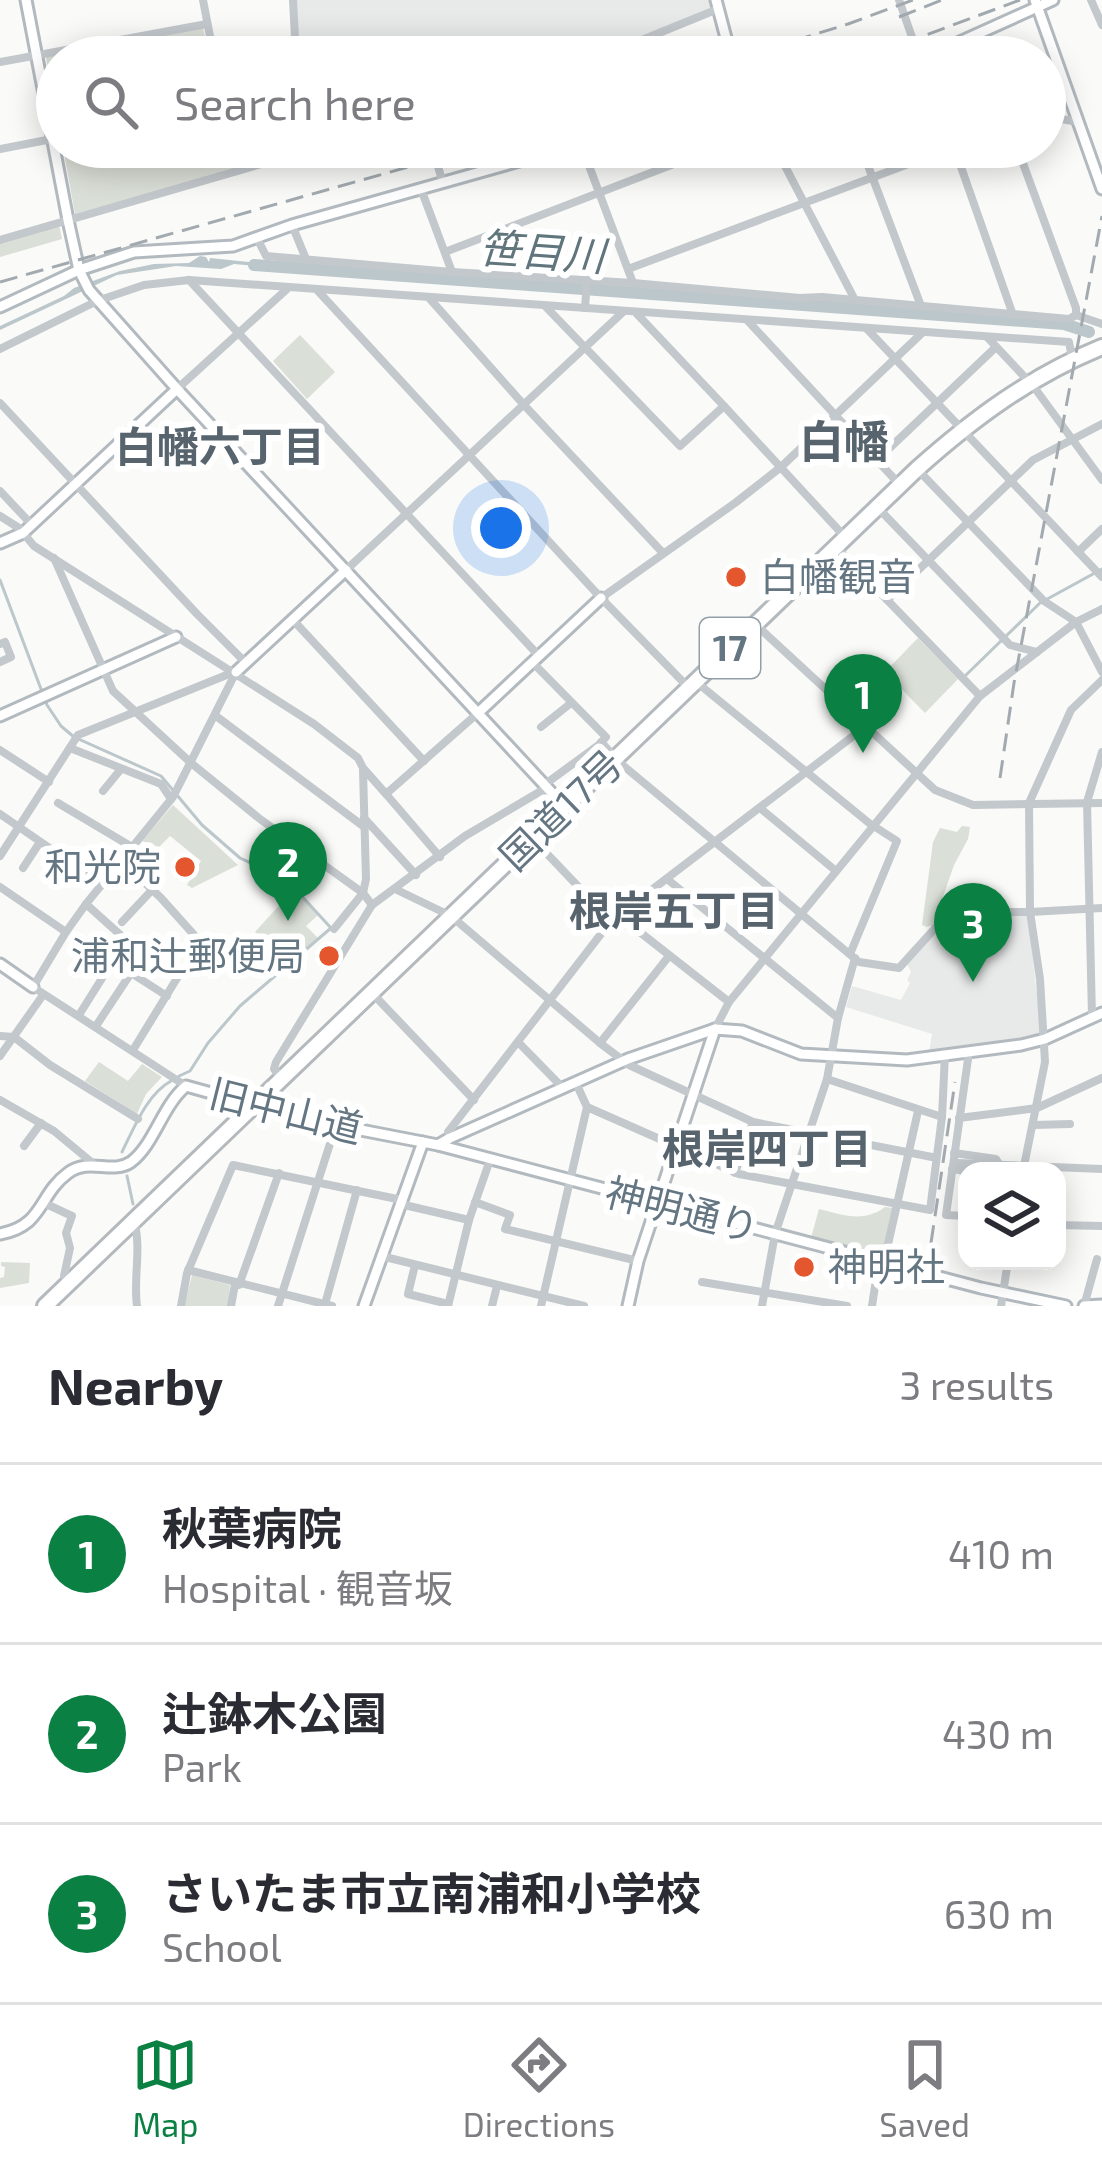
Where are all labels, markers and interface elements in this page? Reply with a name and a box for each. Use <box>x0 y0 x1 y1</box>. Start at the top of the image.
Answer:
search box <box>36 36 1066 168</box>
icon: search <box>78 69 144 135</box>
text: Search here <box>174 75 416 129</box>
water label: 笹目川 <box>478 221 611 280</box>
district label: 白幡 <box>799 413 889 467</box>
district label: 白幡六丁目 <box>115 420 325 470</box>
your location <box>471 498 531 558</box>
place label: 白幡観音 <box>760 552 916 599</box>
marker: 白幡観音 <box>723 564 749 590</box>
road number: 17 <box>700 618 760 678</box>
pin: 1 <box>824 654 902 753</box>
street label: 国道17号 <box>489 739 631 879</box>
pin: 2 <box>249 822 327 921</box>
place label: 和光院 <box>44 842 161 889</box>
marker: 和光院 <box>172 854 198 880</box>
pin: 3 <box>934 883 1012 982</box>
district label: 根岸五丁目 <box>569 884 779 934</box>
place label: 浦和辻郵便局 <box>71 931 305 978</box>
marker: 浦和辻郵便局 <box>316 943 342 969</box>
street label: 旧中山道 <box>205 1068 368 1151</box>
district label: 根岸四丁目 <box>662 1122 872 1172</box>
map controls <box>958 1162 1066 1270</box>
button: layers <box>958 1162 1066 1270</box>
street label: 神明通り <box>601 1167 764 1250</box>
place label: 神明社 <box>828 1242 945 1289</box>
marker: 神明社 <box>791 1254 817 1280</box>
text: Nearby <box>48 1354 223 1415</box>
text: 3 results <box>900 1361 1054 1408</box>
text: 秋葉病院 <box>162 1500 342 1554</box>
text: 1 <box>79 1530 95 1577</box>
text: 410 m <box>948 1530 1054 1577</box>
text: Hospital · 観音坂 <box>162 1564 453 1611</box>
text: 辻鉢木公園 <box>162 1685 387 1739</box>
text: 2 <box>76 1710 98 1757</box>
text: 430 m <box>942 1710 1054 1757</box>
text: Park <box>162 1743 242 1790</box>
text: さいたま市立南浦和小学校 <box>162 1865 701 1919</box>
text: 3 <box>76 1890 98 1937</box>
text: 630 m <box>944 1890 1054 1937</box>
text: School <box>162 1923 282 1970</box>
tab: Map <box>132 2032 198 2144</box>
tab: Directions <box>463 2032 615 2144</box>
tab: Saved <box>879 2032 970 2144</box>

